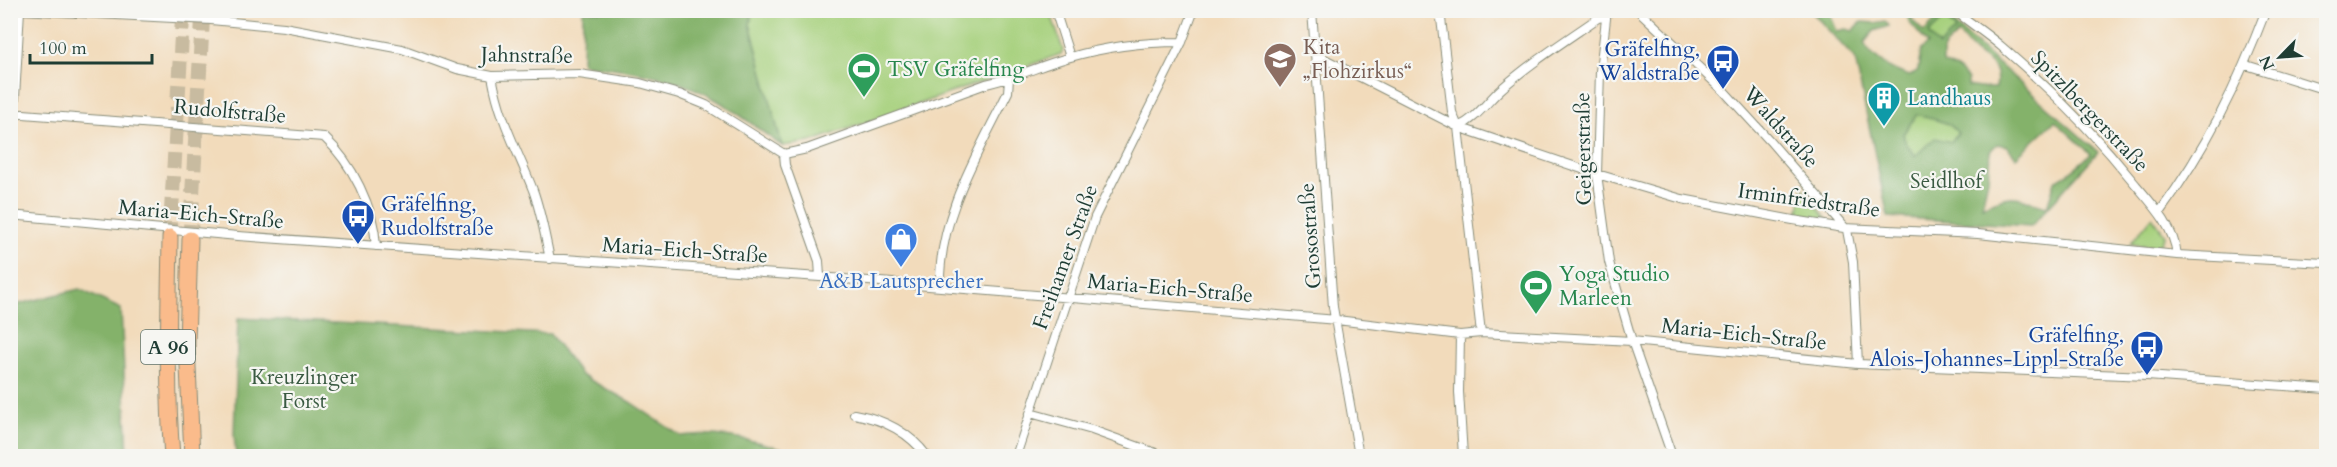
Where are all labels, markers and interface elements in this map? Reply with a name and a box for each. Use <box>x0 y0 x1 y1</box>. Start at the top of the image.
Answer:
scale bar <box>30 27 152 65</box>
north arrow <box>2250 27 2310 87</box>
place label: Kita „Flohzirkus“ <box>1303 33 1412 86</box>
place label: Gräfelfing, Waldstraße <box>1598 35 1700 88</box>
text: 100 m <box>39 36 87 61</box>
street label: Jahnstraße <box>478 40 573 71</box>
school or university icon: Kita „Flohzirkus“ <box>1262 41 1298 88</box>
bus stop icon: Gräfelfing, Waldstraße <box>1705 43 1741 90</box>
street label: Spitzlbergerstraße <box>2024 44 2155 179</box>
sports icon: TSV Gräfelfing <box>846 51 882 98</box>
text: N <box>2254 52 2280 74</box>
place label: TSV Gräfelfing <box>887 55 1025 84</box>
street label: Waldstraße <box>1735 79 1825 175</box>
building icon: Landhaus <box>1866 80 1902 127</box>
place label: Landhaus <box>1907 84 1991 113</box>
street label: Rudolfstraße <box>173 92 287 131</box>
street label: Geigerstraße <box>1568 92 1599 206</box>
park label: Seidlhof <box>1910 167 1985 196</box>
street label: Irminfriedstraße <box>1736 176 1882 225</box>
street label: Freihamer Straße <box>1026 181 1105 334</box>
street label: Grosostraße <box>1292 182 1329 290</box>
place label: Gräfelfing, Rudolfstraße <box>381 190 494 243</box>
street label: Maria-Eich-Straße <box>117 193 285 236</box>
bus stop icon: Gräfelfing, Rudolfstraße <box>340 198 376 245</box>
shop icon: A&B Lautsprecher <box>883 221 919 268</box>
street label: Maria-Eich-Straße <box>601 230 769 271</box>
place label: Yoga Studio Marleen <box>1559 260 1670 313</box>
place label: A&B Lautsprecher <box>819 267 983 296</box>
street label: Maria-Eich-Straße <box>1086 267 1254 310</box>
sports icon: Yoga Studio Marleen <box>1518 268 1554 315</box>
street label: Maria-Eich-Straße <box>1660 311 1828 358</box>
place label: Gräfelfing, Alois-Johannes-Lippl-Straße <box>1870 321 2124 374</box>
bus stop icon: Gräfelfing, Alois-Johannes-Lippl-Straße <box>2129 329 2165 376</box>
road number: A 96 <box>141 330 195 364</box>
park label: Kreuzlinger Forst <box>251 363 357 416</box>

